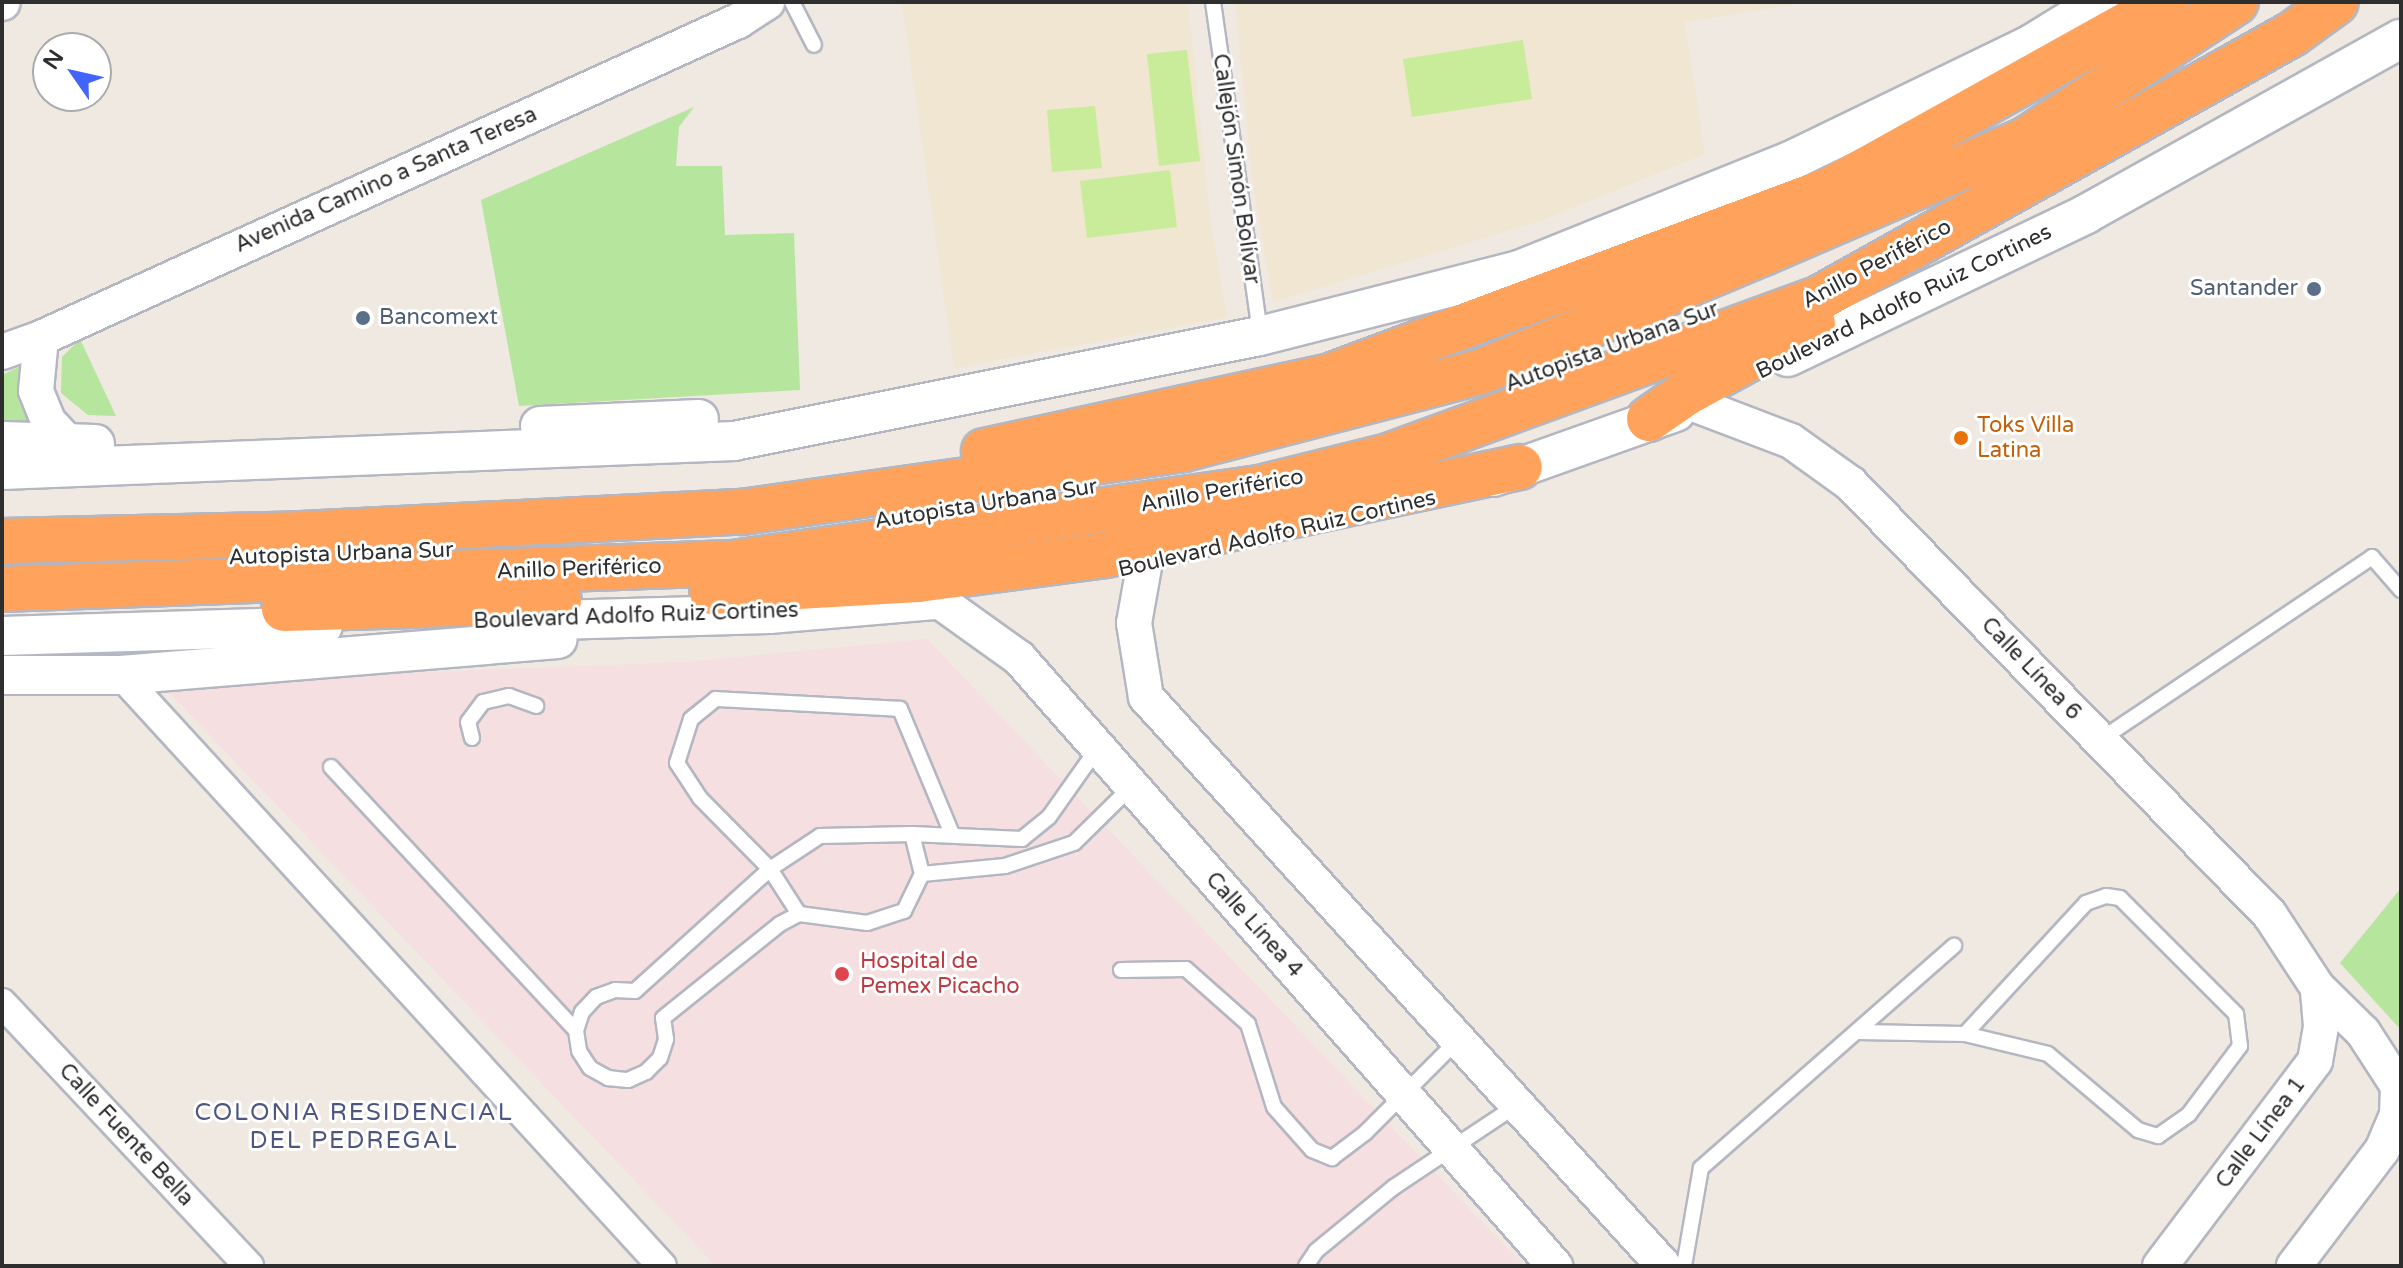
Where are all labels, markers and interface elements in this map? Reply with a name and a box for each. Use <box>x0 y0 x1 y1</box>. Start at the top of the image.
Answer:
north arrow <box>32 32 112 112</box>
text: N <box>38 45 69 74</box>
street label: Callejón Simón Bolívar <box>1207 52 1265 286</box>
street label: Avenida Camino a Santa Teresa <box>231 101 541 259</box>
street label: Anillo Periférico <box>1798 214 1956 314</box>
street label: Boulevard Adolfo Ruiz Cortines <box>1752 219 2056 385</box>
place label: Santander <box>2190 276 2298 302</box>
marker: Santander <box>2305 280 2323 298</box>
street label: Autopista Urbana Sur <box>1502 296 1722 398</box>
place label: Bancomext <box>379 305 498 331</box>
marker: Bancomext <box>354 309 372 327</box>
place label: Toks Villa Latina <box>1977 412 2074 464</box>
marker: Toks Villa Latina <box>1952 429 1970 447</box>
street label: Anillo Periférico <box>1138 464 1306 518</box>
street label: Autopista Urbana Sur <box>873 473 1099 535</box>
street label: Boulevard Adolfo Ruiz Cortines <box>1116 485 1438 583</box>
street label: Autopista Urbana Sur <box>228 537 454 571</box>
street label: Anillo Periférico <box>496 553 662 585</box>
street label: Boulevard Adolfo Ruiz Cortines <box>473 597 799 635</box>
street label: Calle Línea 6 <box>1975 612 2087 726</box>
street label: Calle Línea 4 <box>1200 867 1308 983</box>
place label: Hospital de Pemex Picacho <box>860 948 1020 1000</box>
marker: Hospital de Pemex Picacho <box>831 963 853 985</box>
street label: Calle Fuente Bella <box>53 1058 199 1212</box>
street label: Calle Línea 1 <box>2211 1072 2311 1194</box>
district label: COLONIA RESIDENCIAL DEL PEDREGAL <box>194 1099 514 1155</box>

